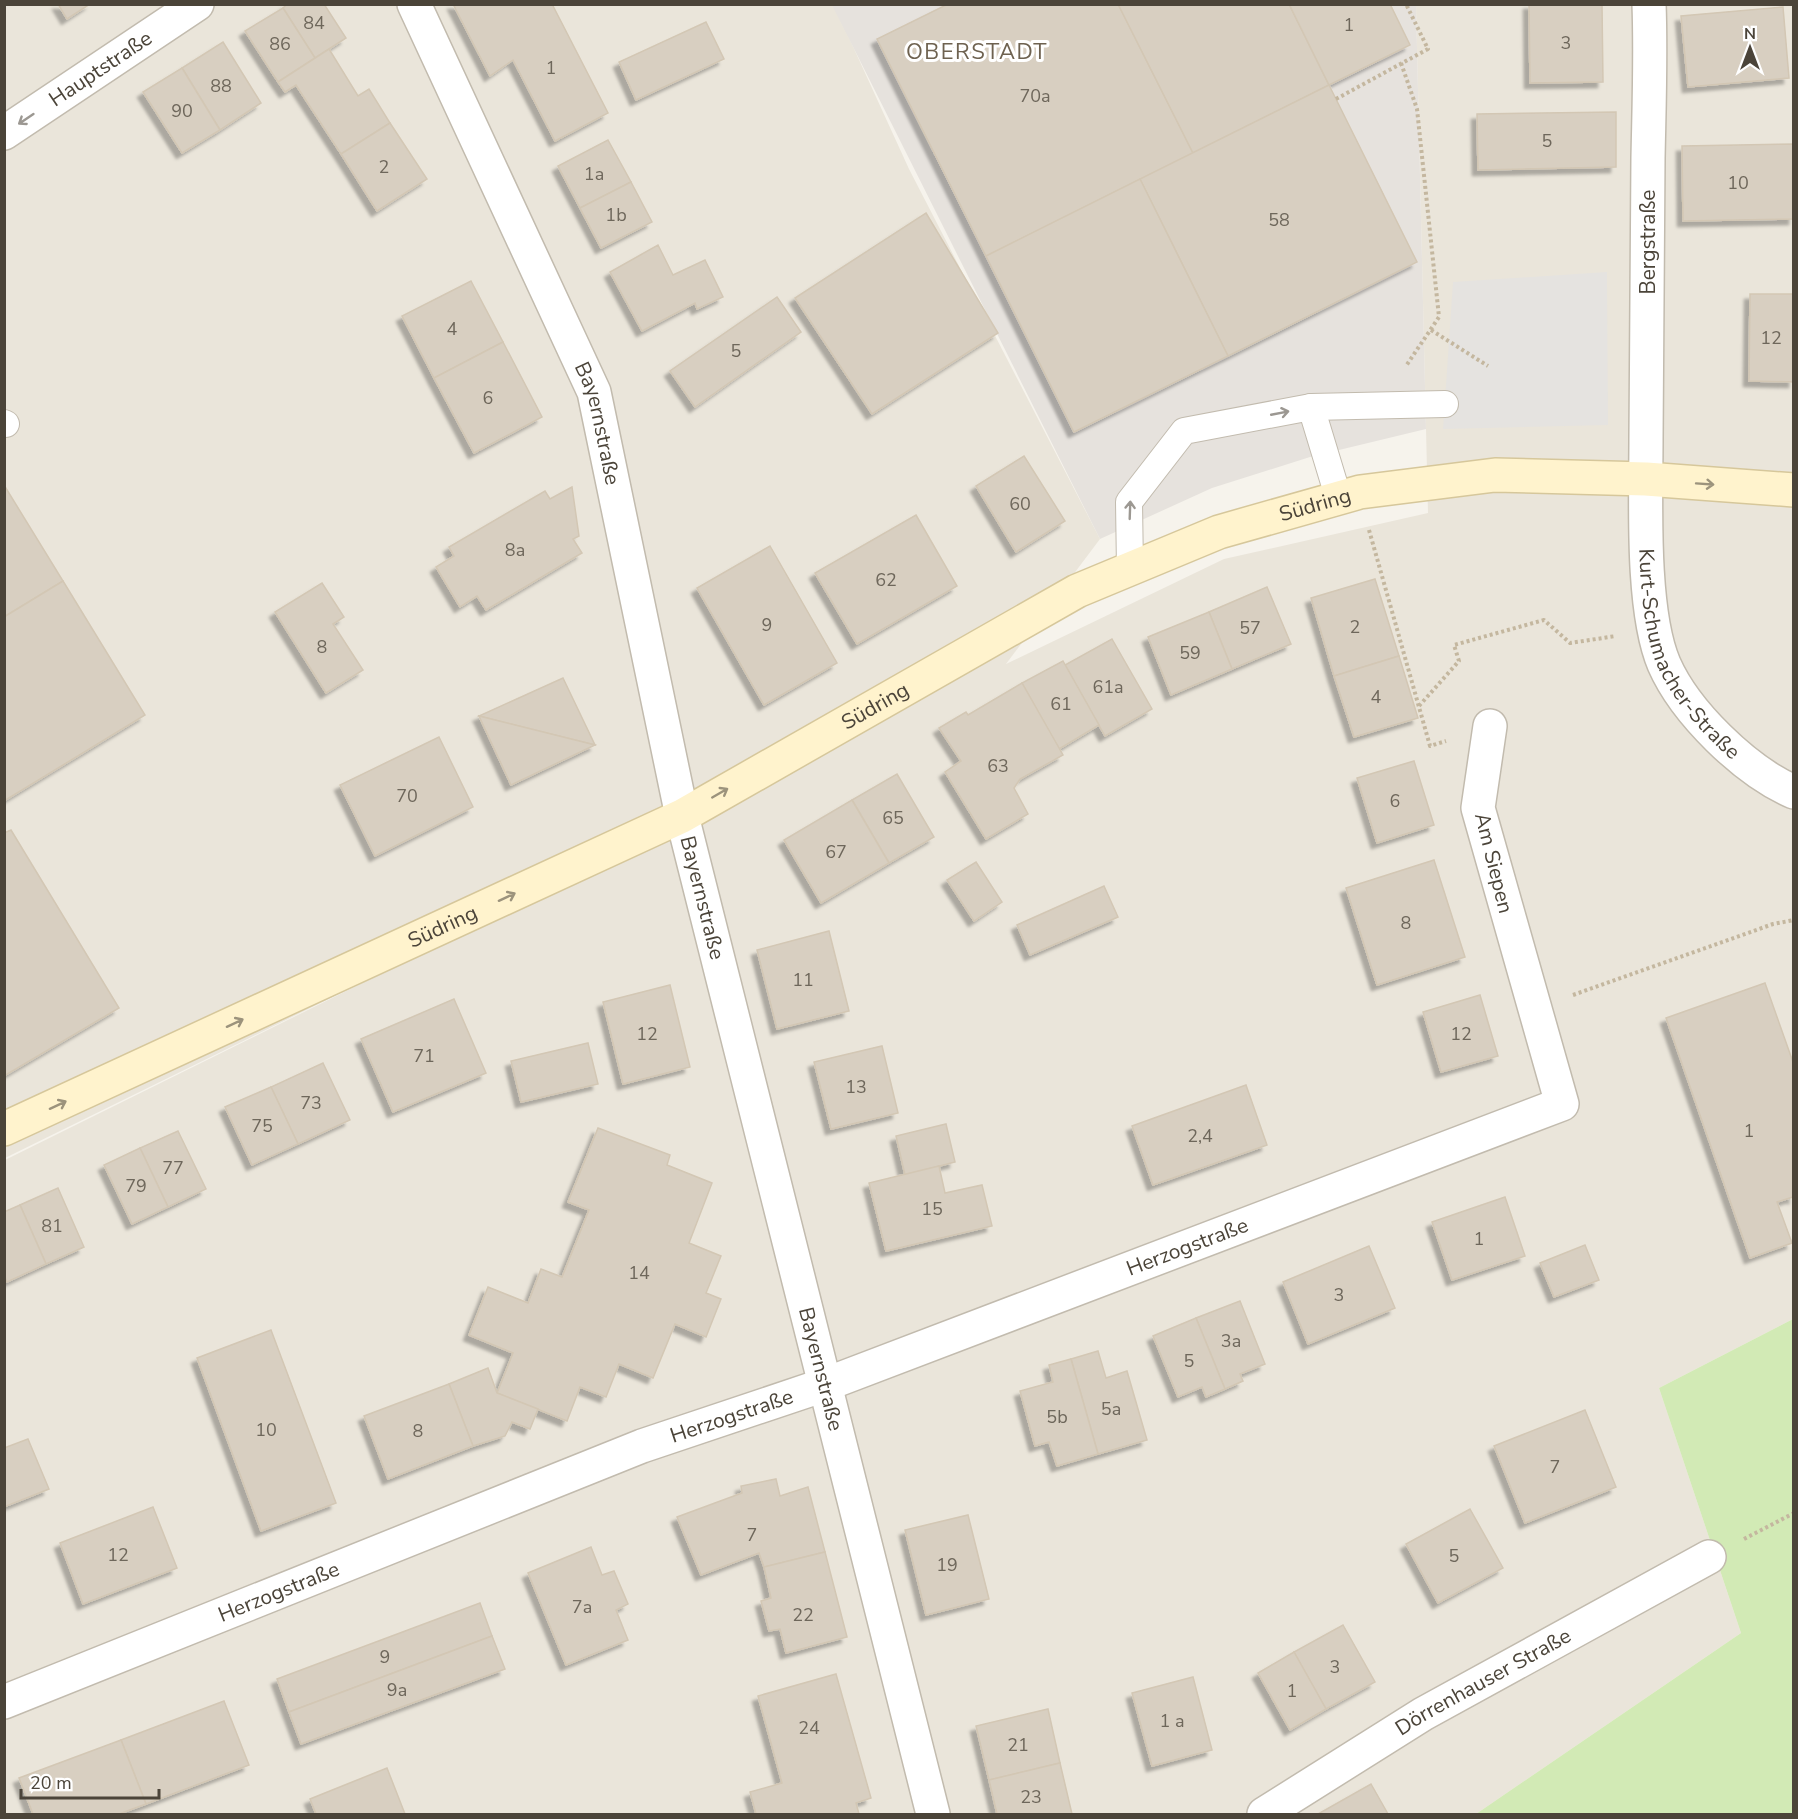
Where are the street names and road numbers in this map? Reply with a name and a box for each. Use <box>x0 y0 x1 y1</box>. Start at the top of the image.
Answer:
street label: Hauptstraße <box>43 24 157 113</box>
street label: Bergstraße <box>1634 189 1662 295</box>
street label: Bayernstraße <box>568 357 627 487</box>
street label: Südring <box>1276 481 1354 528</box>
street label: Kurt-Schumacher-Straße <box>1632 548 1746 766</box>
street label: Südring <box>836 676 914 736</box>
street label: Am Siepen <box>1468 810 1520 916</box>
street label: Bayernstraße <box>674 833 732 962</box>
street label: Südring <box>403 898 482 955</box>
street label: Herzogstraße <box>1122 1211 1252 1283</box>
street label: Bayernstraße <box>792 1304 850 1434</box>
street label: Herzogstraße <box>666 1382 797 1450</box>
street label: Herzogstraße <box>214 1555 343 1629</box>
street label: Dörrenhauser Straße <box>1390 1621 1576 1742</box>

